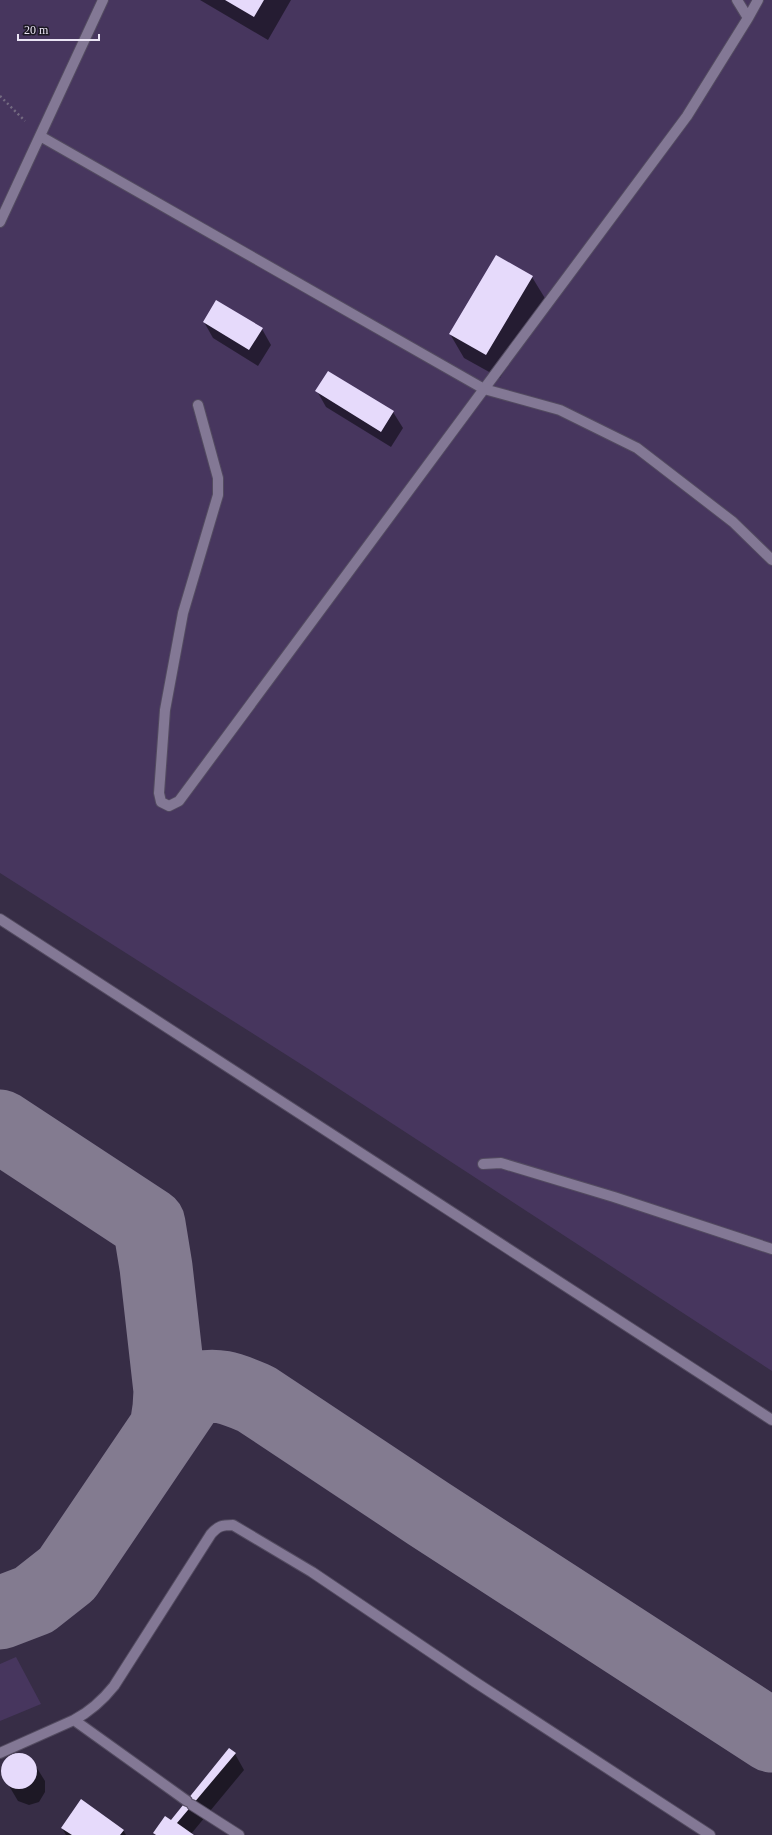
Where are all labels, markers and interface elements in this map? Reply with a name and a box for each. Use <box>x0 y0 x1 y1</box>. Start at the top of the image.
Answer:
scale bar <box>18 16 99 42</box>
text: 20 m <box>24 23 49 37</box>

